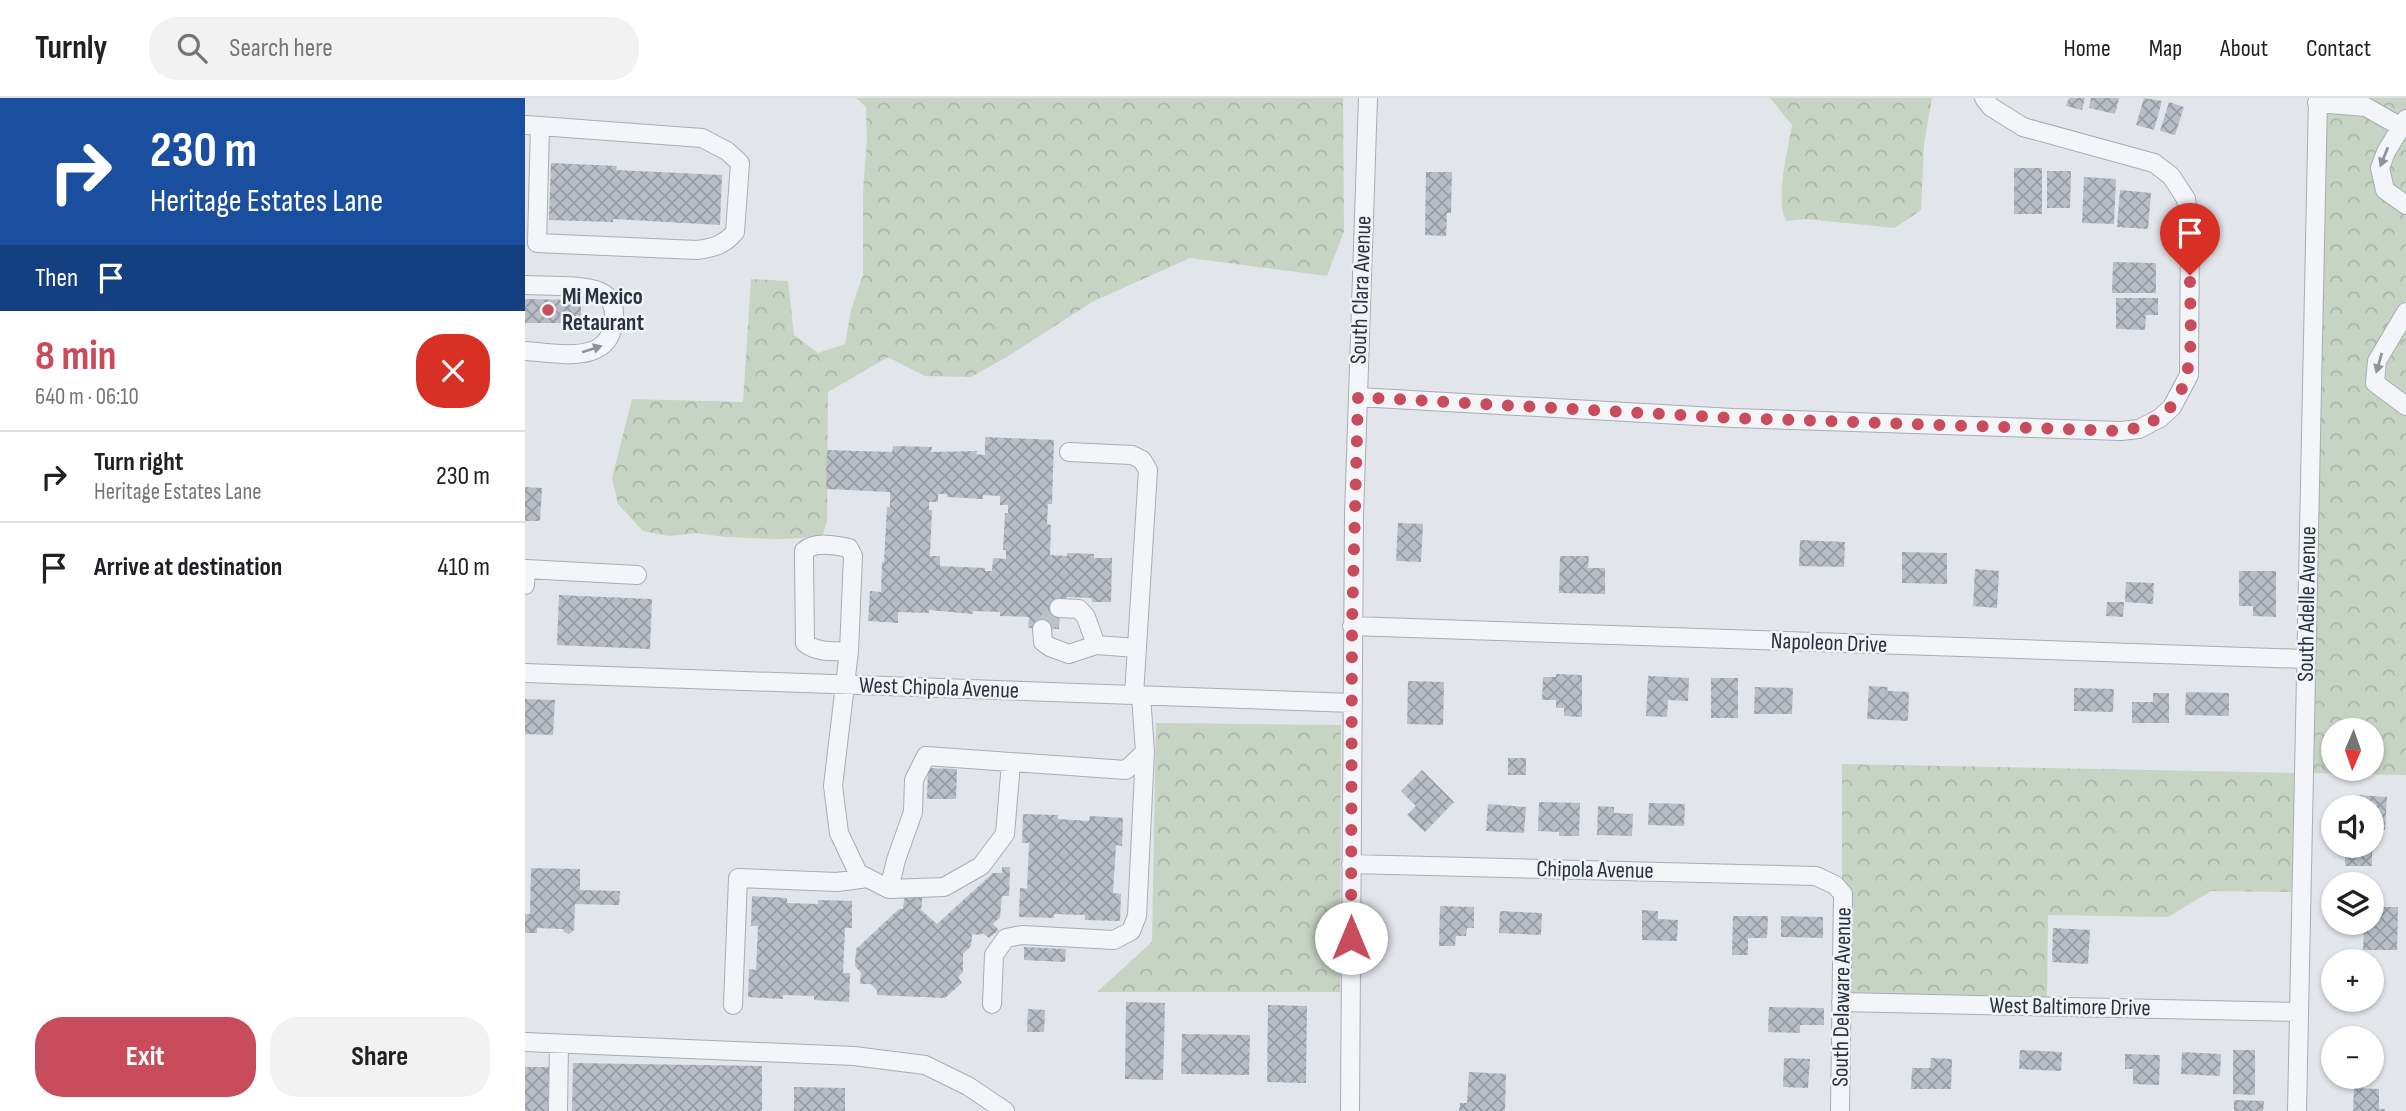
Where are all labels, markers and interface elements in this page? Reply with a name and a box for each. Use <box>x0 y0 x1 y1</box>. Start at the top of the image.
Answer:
search box <box>149 17 639 80</box>
text: Turnly <box>35 28 107 68</box>
icon: search <box>173 29 211 67</box>
text: Search here <box>229 33 333 64</box>
text: Home <box>2063 34 2111 63</box>
text: Map <box>2149 34 2182 63</box>
text: About <box>2220 34 2268 63</box>
text: Contact <box>2306 34 2371 63</box>
text: 230 m <box>150 122 257 181</box>
icon: right <box>35 126 126 217</box>
one-way arrow <box>2379 147 2390 168</box>
text: Heritage Estates Lane <box>150 182 383 221</box>
pin <box>2160 203 2220 275</box>
icon: arrive <box>2171 214 2209 252</box>
street label: South Clara Avenue <box>1344 215 1378 365</box>
icon: arrive <box>92 259 130 297</box>
text: Then <box>35 263 78 294</box>
place label: Mi Mexico Retaurant <box>562 283 644 337</box>
marker: Mi Mexico Retaurant <box>540 302 556 318</box>
text: 8 min <box>35 331 116 382</box>
button: close <box>416 334 490 408</box>
one-way arrow <box>582 343 603 354</box>
one-way arrow <box>2373 353 2384 375</box>
text: 640 m · 06:10 <box>35 383 139 411</box>
text: Turn right <box>94 447 183 478</box>
icon: right <box>35 458 73 496</box>
text: 230 m <box>436 461 490 492</box>
text: Heritage Estates Lane <box>94 478 262 506</box>
street label: South Adelle Avenue <box>2292 526 2322 682</box>
icon: arrive <box>35 549 73 587</box>
text: Arrive at destination <box>94 552 282 583</box>
text: 410 m <box>438 552 490 583</box>
street label: Napoleon Drive <box>1770 627 1888 659</box>
street label: West Chipola Avenue <box>858 671 1020 705</box>
north arrow <box>2321 718 2383 780</box>
map controls <box>2321 718 2384 1089</box>
button: sound <box>2321 795 2384 858</box>
street label: Chipola Avenue <box>1536 855 1654 885</box>
button: layers <box>2321 872 2384 935</box>
position arrow <box>1314 901 1388 975</box>
street label: South Delaware Avenue <box>1826 907 1858 1087</box>
button: + <box>2321 949 2384 1012</box>
street label: West Baltimore Drive <box>1989 992 2151 1022</box>
button: Exit <box>35 1017 256 1097</box>
button: Share <box>270 1017 490 1097</box>
button: − <box>2321 1026 2384 1089</box>

